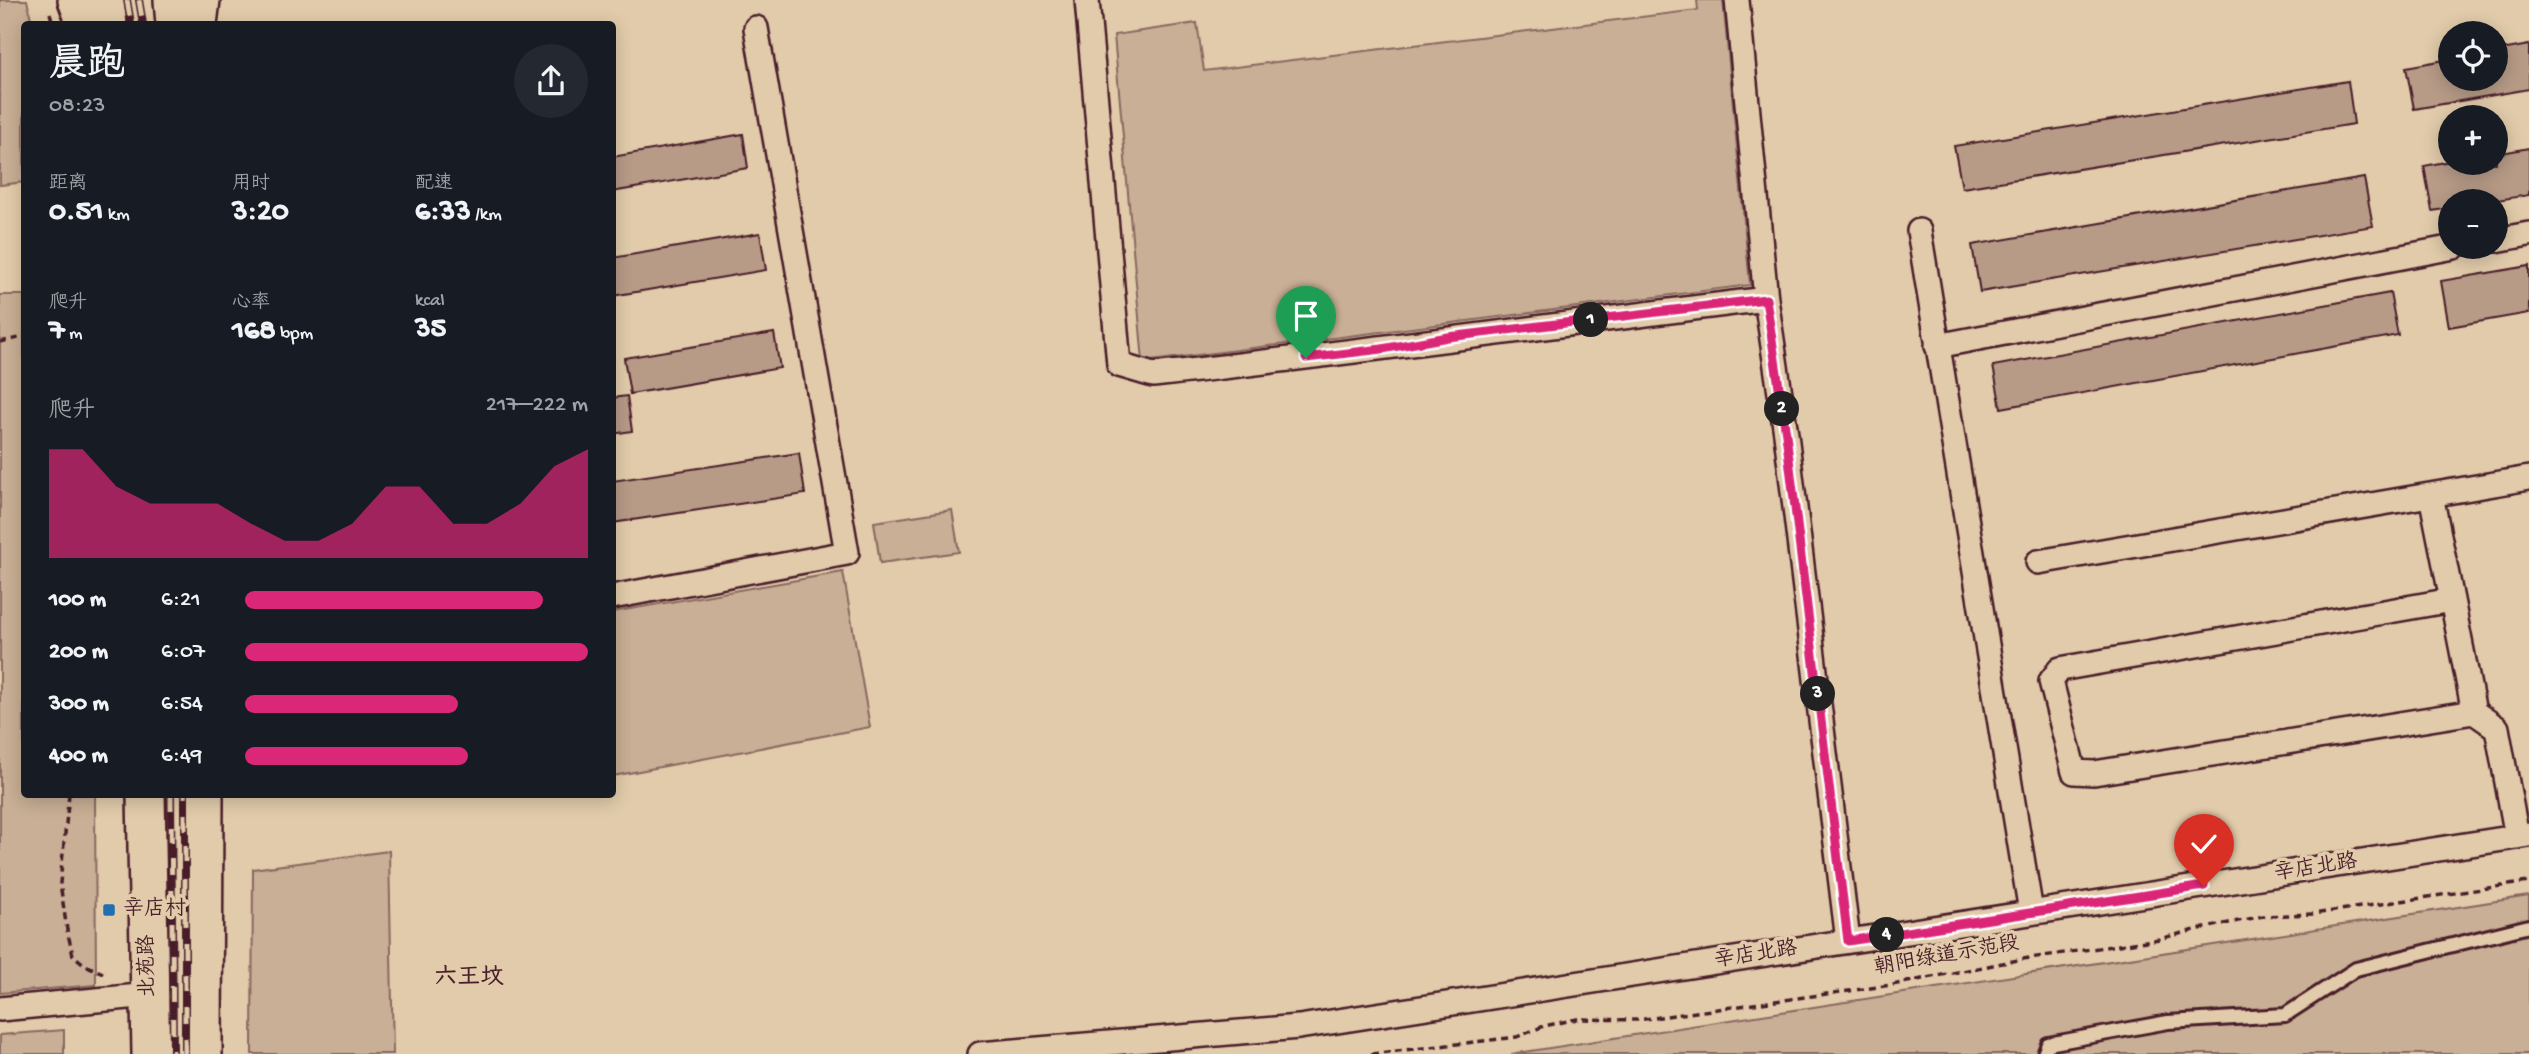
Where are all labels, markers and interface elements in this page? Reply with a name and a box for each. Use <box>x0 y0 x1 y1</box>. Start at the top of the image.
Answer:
map controls <box>2438 21 2508 259</box>
button: locate <box>2438 21 2508 91</box>
button: share <box>514 44 588 118</box>
text: 晨跑 <box>49 45 125 89</box>
text: 08:23 <box>49 93 105 120</box>
button: + <box>2438 105 2508 175</box>
text: 距离 <box>49 173 87 196</box>
text: 用时 <box>232 173 270 196</box>
text: 配速 <box>415 173 453 196</box>
button: − <box>2438 189 2508 259</box>
text: 0.51 <box>49 196 103 231</box>
text: 3:20 <box>232 196 289 231</box>
text: 6:33 <box>415 196 471 231</box>
text: km <box>103 204 130 227</box>
text: /km <box>471 204 502 227</box>
pin <box>1276 286 1336 358</box>
text: kcal <box>415 290 445 313</box>
text: 爬升 <box>49 292 87 315</box>
text: 心率 <box>232 292 270 315</box>
icon: arrive <box>1287 297 1325 335</box>
pin: 1 <box>1574 302 1608 338</box>
text: 1 <box>1587 308 1594 331</box>
text: 35 <box>415 313 446 348</box>
text: 7 <box>49 315 65 350</box>
text: 168 <box>232 315 276 350</box>
text: m <box>65 323 83 346</box>
text: bpm <box>276 323 313 346</box>
text: 217–222 m <box>486 392 588 419</box>
pin: 2 <box>1764 392 1800 426</box>
text: 2 <box>1777 397 1786 420</box>
text: 爬升 <box>49 398 95 425</box>
text: 100 m <box>49 587 106 614</box>
text: 6:21 <box>161 587 200 614</box>
text: 200 m <box>49 639 108 666</box>
text: 6:07 <box>161 639 205 666</box>
pin: 3 <box>1800 676 1836 712</box>
text: 3 <box>1813 682 1822 705</box>
text: 300 m <box>49 691 109 718</box>
text: 6:54 <box>161 691 203 718</box>
text: 400 m <box>49 743 108 770</box>
text: 6:49 <box>161 743 202 770</box>
pin <box>2174 814 2234 886</box>
icon: check <box>2185 825 2223 863</box>
street label: 辛店北路 <box>2272 848 2359 888</box>
place label: 辛店村 <box>123 896 186 923</box>
marker: 辛店村 <box>101 902 117 918</box>
pin: 4 <box>1870 918 1904 953</box>
text: 4 <box>1882 923 1891 946</box>
street label: 朝阳绿道示范段 <box>1872 931 2022 982</box>
street label: 北苑路 <box>134 934 162 998</box>
street label: 辛店北路 <box>1712 935 1799 975</box>
district label: 六王坟 <box>435 964 504 992</box>

